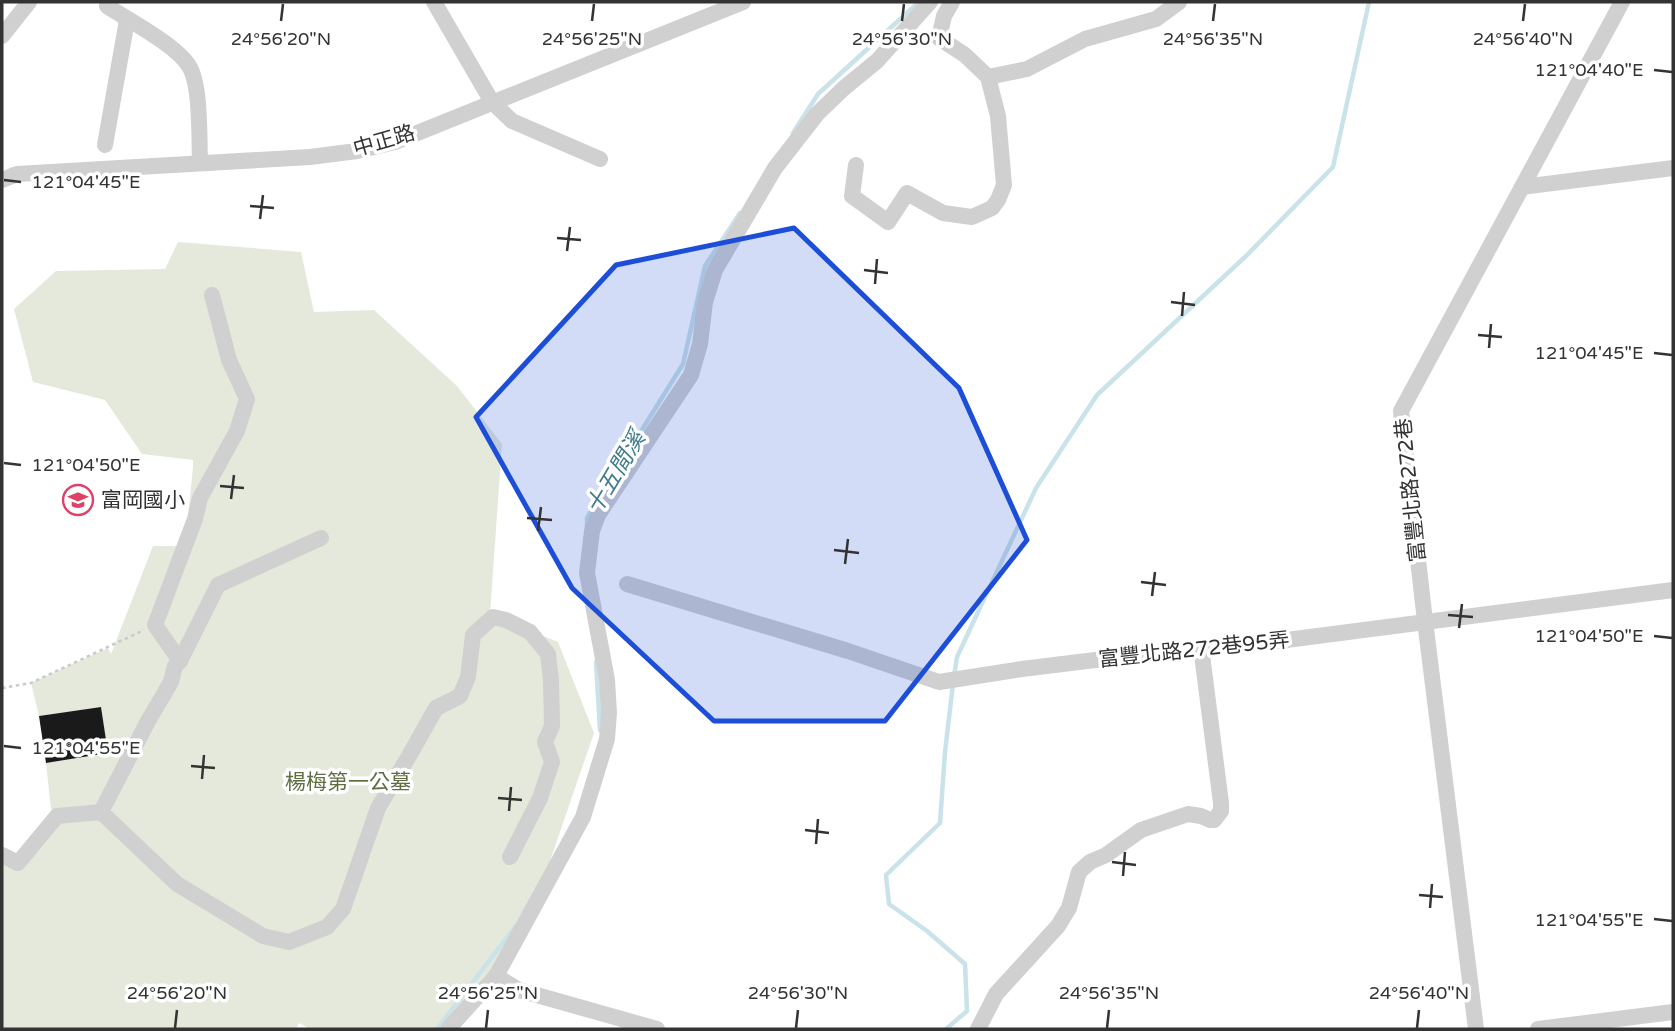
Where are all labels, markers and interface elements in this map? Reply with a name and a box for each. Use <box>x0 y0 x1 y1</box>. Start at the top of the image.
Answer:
text: 24°56'20"N <box>231 28 331 50</box>
text: 24°56'25"N <box>542 28 642 50</box>
text: 24°56'30"N <box>852 28 952 50</box>
text: 24°56'35"N <box>1163 28 1263 50</box>
text: 24°56'40"N <box>1473 28 1573 50</box>
text: 121°04'40"E <box>1535 59 1643 81</box>
street label: 中正路 <box>350 120 418 162</box>
text: 121°04'45"E <box>32 171 140 193</box>
text: 121°04'45"E <box>1535 342 1643 364</box>
street label: 富豐北路272巷 <box>1391 417 1431 563</box>
water label: 十五間溪 <box>580 424 653 520</box>
text: 121°04'50"E <box>32 454 140 476</box>
school or university icon: 富岡國小 <box>61 483 95 517</box>
place label: 富岡國小 <box>101 488 185 513</box>
text: 121°04'50"E <box>1535 625 1643 647</box>
street label: 富豐北路272巷95弄 <box>1097 628 1291 672</box>
text: 121°04'55"E <box>32 737 140 759</box>
park label: 楊梅第一公墓 <box>285 770 411 795</box>
text: 121°04'55"E <box>1535 909 1643 931</box>
text: 24°56'20"N <box>127 982 227 1004</box>
text: 24°56'25"N <box>438 982 538 1004</box>
text: 24°56'30"N <box>748 982 848 1004</box>
text: 24°56'35"N <box>1059 982 1159 1004</box>
text: 24°56'40"N <box>1369 982 1469 1004</box>

